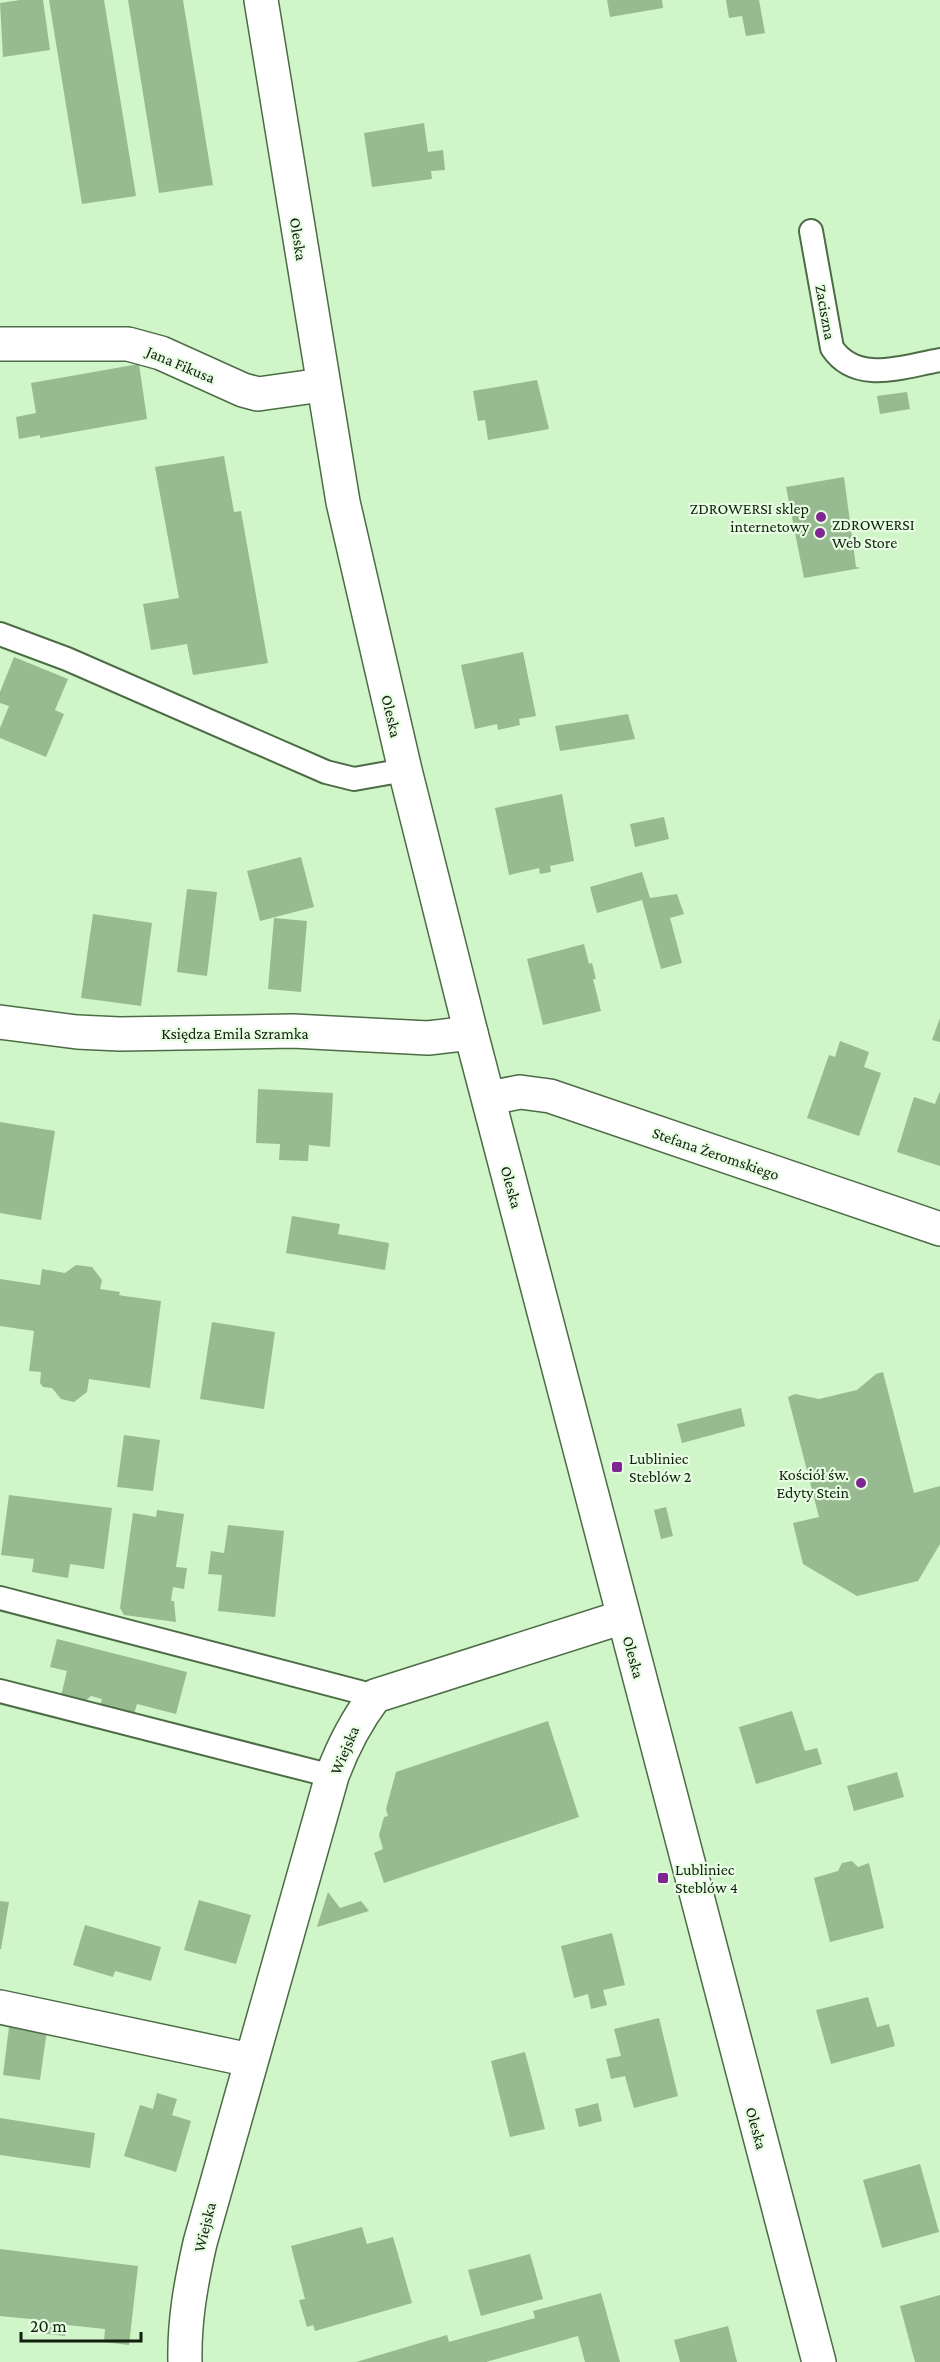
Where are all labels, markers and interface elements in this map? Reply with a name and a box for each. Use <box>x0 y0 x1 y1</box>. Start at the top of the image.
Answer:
street label: Oleska <box>287 216 310 262</box>
street label: Zaciszna <box>812 283 839 342</box>
street label: Jana Fikusa <box>142 342 218 388</box>
place label: ZDROWERSI sklep internetowy <box>690 500 810 536</box>
marker: ZDROWERSI sklep internetowy <box>814 510 828 524</box>
place label: ZDROWERSI Web Store <box>832 516 915 551</box>
marker: ZDROWERSI Web Store <box>813 526 827 540</box>
street label: Oleska <box>378 693 405 740</box>
street label: Księdza Emila Szramka <box>161 1025 309 1043</box>
street label: Stefana Żeromskiego <box>650 1124 782 1184</box>
street label: Oleska <box>498 1164 525 1211</box>
place label: Lubliniec Steblów 2 <box>629 1450 692 1485</box>
marker: Lubliniec Steblów 2 <box>610 1460 624 1474</box>
place label: Kościół św. Edyty Stein <box>776 1466 849 1502</box>
marker: Kościół św. Edyty Stein <box>854 1476 868 1490</box>
street label: Oleska <box>620 1634 647 1681</box>
street label: Wiejska <box>327 1723 363 1777</box>
place label: Lubliniec Steblów 4 <box>675 1861 738 1896</box>
marker: Lubliniec Steblów 4 <box>656 1871 670 1885</box>
street label: Oleska <box>743 2105 770 2152</box>
street label: Wiejska <box>190 2200 220 2254</box>
scale bar <box>21 2305 141 2343</box>
text: 20 m <box>30 2316 67 2336</box>

